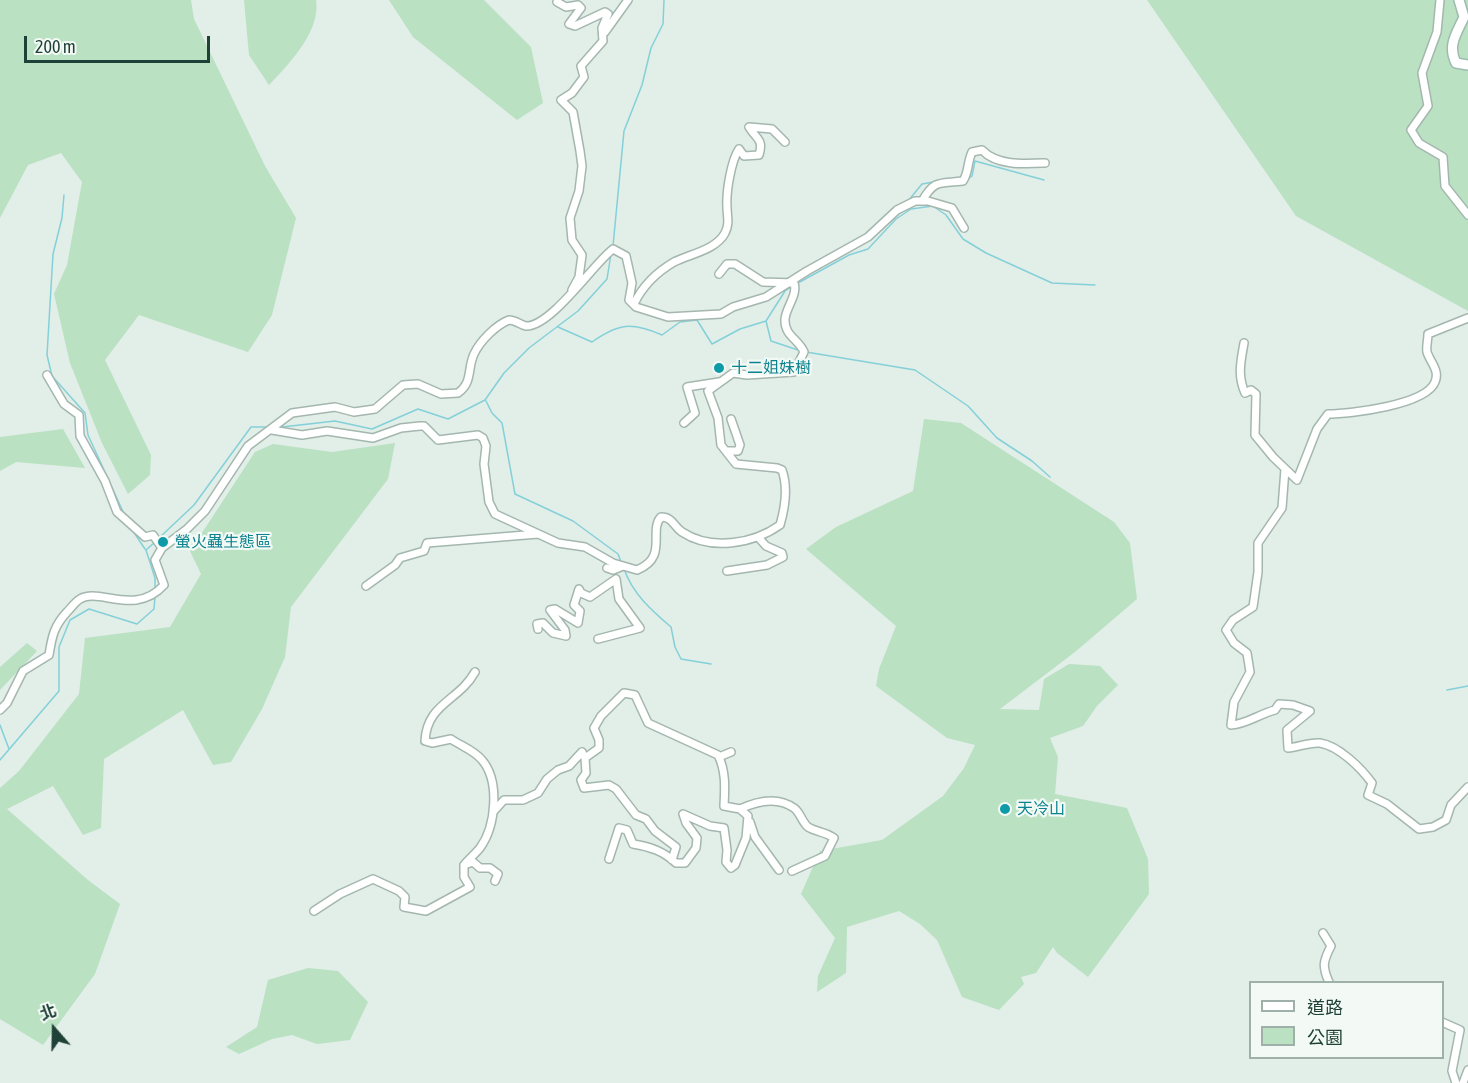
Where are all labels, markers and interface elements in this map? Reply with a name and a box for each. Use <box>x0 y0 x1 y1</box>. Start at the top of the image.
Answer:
scale bar <box>27 24 213 62</box>
text: 200 m <box>35 36 76 57</box>
place label: 十二姐妹樹 <box>731 358 811 378</box>
marker: 十二姐妹樹 <box>712 361 726 375</box>
place label: 螢火蟲生態區 <box>175 532 271 552</box>
marker: 螢火蟲生態區 <box>156 535 170 549</box>
place label: 天冷山 <box>1017 799 1065 819</box>
marker: 天冷山 <box>998 802 1012 816</box>
legend <box>1249 981 1444 1059</box>
text: 道路 <box>1307 997 1343 1018</box>
north arrow <box>24 999 84 1059</box>
text: 北 <box>37 1001 58 1023</box>
text: 公園 <box>1307 1027 1343 1048</box>

